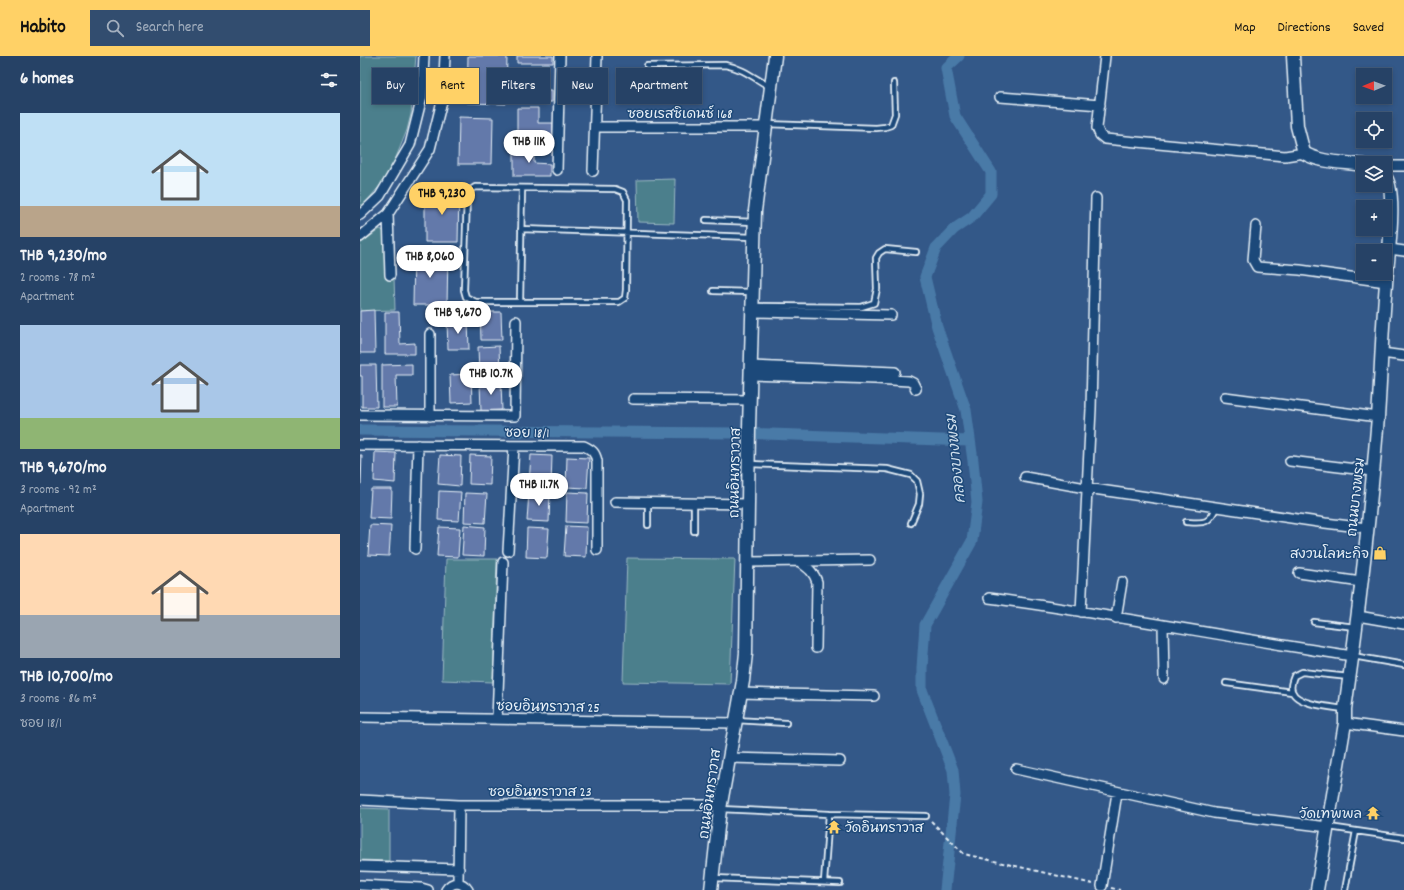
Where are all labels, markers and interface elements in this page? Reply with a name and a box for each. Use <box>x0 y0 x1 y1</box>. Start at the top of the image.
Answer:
search box <box>90 10 370 46</box>
text: Habito <box>20 15 66 42</box>
icon: search <box>104 17 126 39</box>
text: Search here <box>136 17 204 39</box>
text: Map <box>1234 18 1256 38</box>
text: Directions <box>1278 18 1331 38</box>
text: Saved <box>1353 18 1384 38</box>
text: 6 homes <box>20 68 74 92</box>
chip: Buy <box>372 68 418 104</box>
chip: Rent <box>426 68 479 104</box>
chip: Filters <box>487 68 550 104</box>
chip: New <box>558 68 608 104</box>
chip: Apartment <box>616 68 702 104</box>
north arrow <box>1356 68 1392 104</box>
map controls <box>1356 68 1392 280</box>
icon: filters <box>318 69 340 91</box>
street label: ซอยเรสซิเดนซ์ 168 <box>627 104 733 125</box>
button: locate <box>1356 112 1392 148</box>
pin: THB 11K <box>492 130 566 164</box>
text: THB 11K <box>513 133 545 152</box>
icon: home <box>144 139 216 211</box>
button: layers <box>1356 156 1392 192</box>
pin: THB 9,230 <box>396 182 488 216</box>
text: THB 9,230 <box>418 185 466 204</box>
button: + <box>1356 200 1392 236</box>
button: − <box>1356 244 1392 280</box>
text: THB 9,230/mo <box>20 245 107 269</box>
pin: THB 8,060 <box>384 245 476 279</box>
text: THB 8,060 <box>405 248 455 267</box>
text: 2 rooms · 78 m² <box>20 269 95 288</box>
text: Apartment <box>20 288 74 307</box>
pin: THB 9,670 <box>412 301 504 335</box>
text: THB 9,670 <box>434 304 482 323</box>
icon: home <box>144 351 216 423</box>
pin: THB 10.7K <box>445 362 537 396</box>
text: THB 10.7K <box>469 365 513 384</box>
water label: คลองบางพรม <box>941 412 973 505</box>
street label: ซอย 18/1 <box>504 424 550 444</box>
street label: ถนนอินทราวาส <box>725 426 747 518</box>
text: THB 9,670/mo <box>20 457 107 481</box>
street label: ถนนบางพรม <box>1343 457 1371 538</box>
pin: THB 11.7K <box>493 473 585 507</box>
text: THB 11.7K <box>519 476 559 495</box>
text: 3 rooms · 92 m² <box>20 481 97 500</box>
text: Apartment <box>20 500 74 519</box>
place label: สงวนโลหะกิจ <box>1290 544 1369 565</box>
shop icon: สงวนโลหะกิจ <box>1372 545 1388 561</box>
icon: home <box>144 560 216 632</box>
text: THB 10,700/mo <box>20 666 113 690</box>
text: 3 rooms · 86 m² <box>20 690 97 709</box>
street label: ซอยอินทราวาส 25 <box>496 697 600 719</box>
text: ซอย 18/1 <box>20 715 62 734</box>
street label: ถนนอินทราวาส <box>695 746 727 841</box>
street label: ซอยอินทราวาส 23 <box>488 783 592 803</box>
place label: วัดเทพพล <box>1299 805 1362 825</box>
temple icon: วัดเทพพล <box>1365 805 1381 821</box>
temple icon: วัดอินทราวาส <box>826 819 842 835</box>
place label: วัดอินทราวาส <box>845 819 925 839</box>

